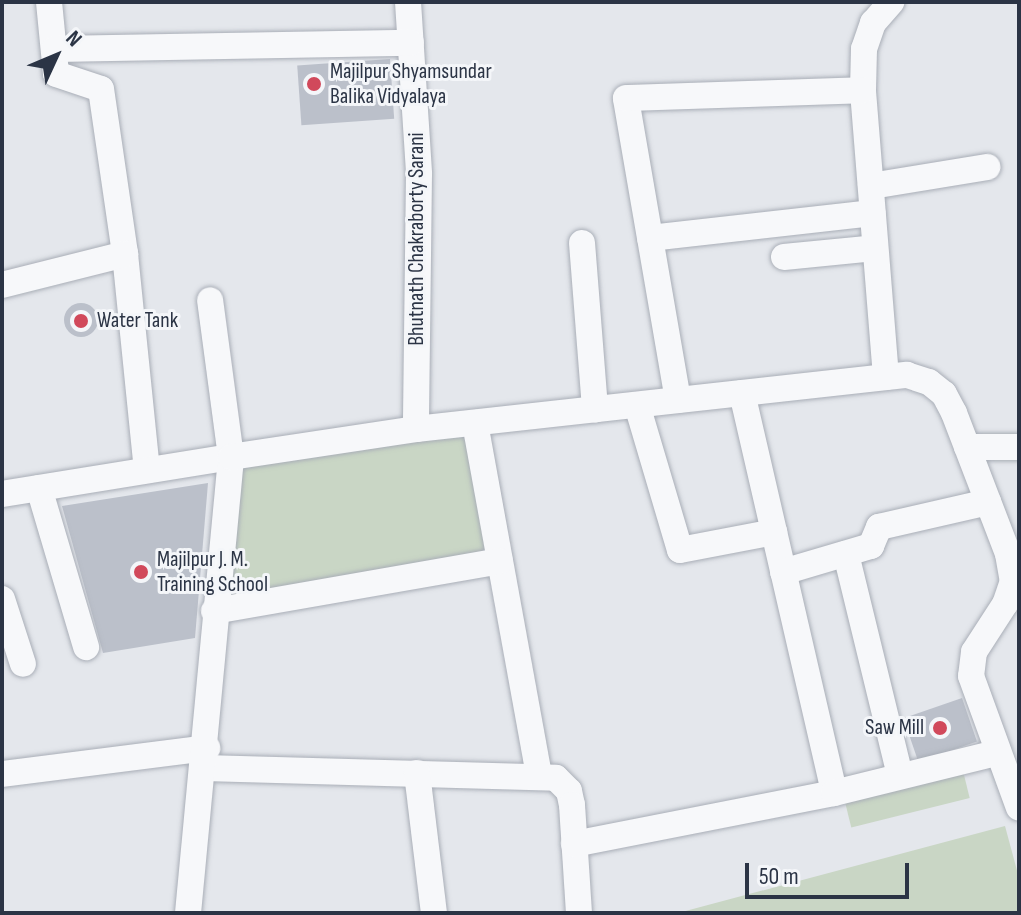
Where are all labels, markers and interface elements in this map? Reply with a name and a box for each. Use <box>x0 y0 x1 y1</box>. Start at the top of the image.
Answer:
north arrow <box>16 16 96 96</box>
text: N <box>60 25 87 53</box>
place label: Majilpur Shyamsundar Balika Vidyalaya <box>330 58 492 110</box>
marker: Majilpur Shyamsundar Balika Vidyalaya <box>305 75 323 93</box>
street label: Bhutnath Chakraborty Sarani <box>404 132 430 346</box>
place label: Water Tank <box>97 308 178 334</box>
marker: Water Tank <box>72 312 90 330</box>
place label: Majilpur J. M. Training School <box>157 546 268 598</box>
marker: Majilpur J. M. Training School <box>132 563 150 581</box>
place label: Saw Mill <box>865 715 924 741</box>
marker: Saw Mill <box>931 719 949 737</box>
scale bar <box>749 847 913 897</box>
text: 50 m <box>759 862 799 891</box>

